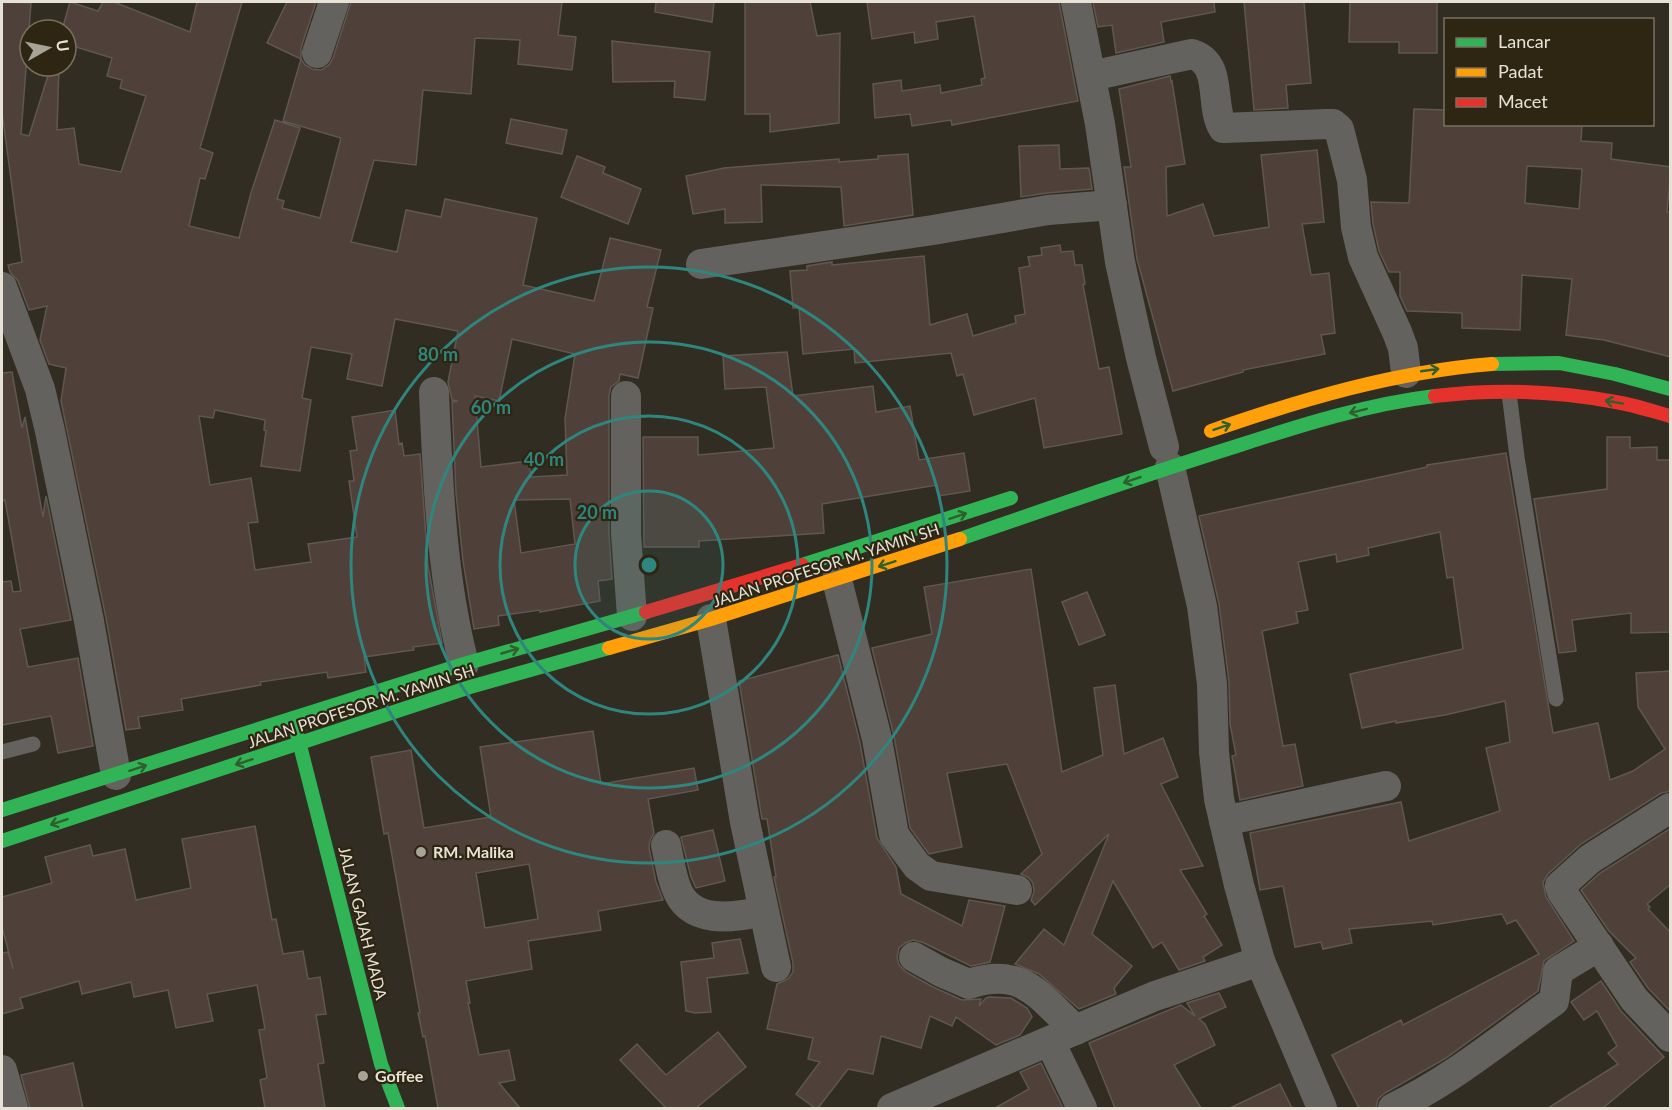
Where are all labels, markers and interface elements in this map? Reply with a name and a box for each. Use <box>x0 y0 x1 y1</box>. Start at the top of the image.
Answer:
north arrow <box>18 18 78 78</box>
legend <box>1444 18 1654 126</box>
text: Lancar <box>1498 30 1551 52</box>
text: U <box>53 38 74 53</box>
text: Padat <box>1498 60 1543 82</box>
text: Macet <box>1498 90 1548 112</box>
text: 80 m <box>418 343 458 365</box>
one-way arrow <box>1420 364 1439 375</box>
text: 60 m <box>471 396 511 418</box>
one-way arrow <box>1605 396 1624 407</box>
one-way arrow <box>1349 406 1368 418</box>
one-way arrow <box>1212 421 1231 432</box>
text: 40 m <box>524 448 564 470</box>
one-way arrow <box>1123 476 1142 487</box>
text: 20 m <box>577 501 617 523</box>
one-way arrow <box>948 509 967 520</box>
street label: JALAN PROFESOR M. YAMIN SH <box>710 519 942 610</box>
centre of rings <box>639 555 659 575</box>
one-way arrow <box>878 559 897 570</box>
one-way arrow <box>500 645 519 656</box>
street label: JALAN PROFESOR M. YAMIN SH <box>245 660 477 751</box>
one-way arrow <box>235 757 254 768</box>
one-way arrow <box>128 762 147 773</box>
one-way arrow <box>50 818 69 829</box>
place label: RM. Malika <box>433 842 514 861</box>
street label: JALAN GAJAH MADA <box>335 844 392 1002</box>
marker: RM. Malika <box>414 845 428 859</box>
place label: Goffee <box>375 1066 424 1085</box>
marker: Goffee <box>356 1069 370 1083</box>

